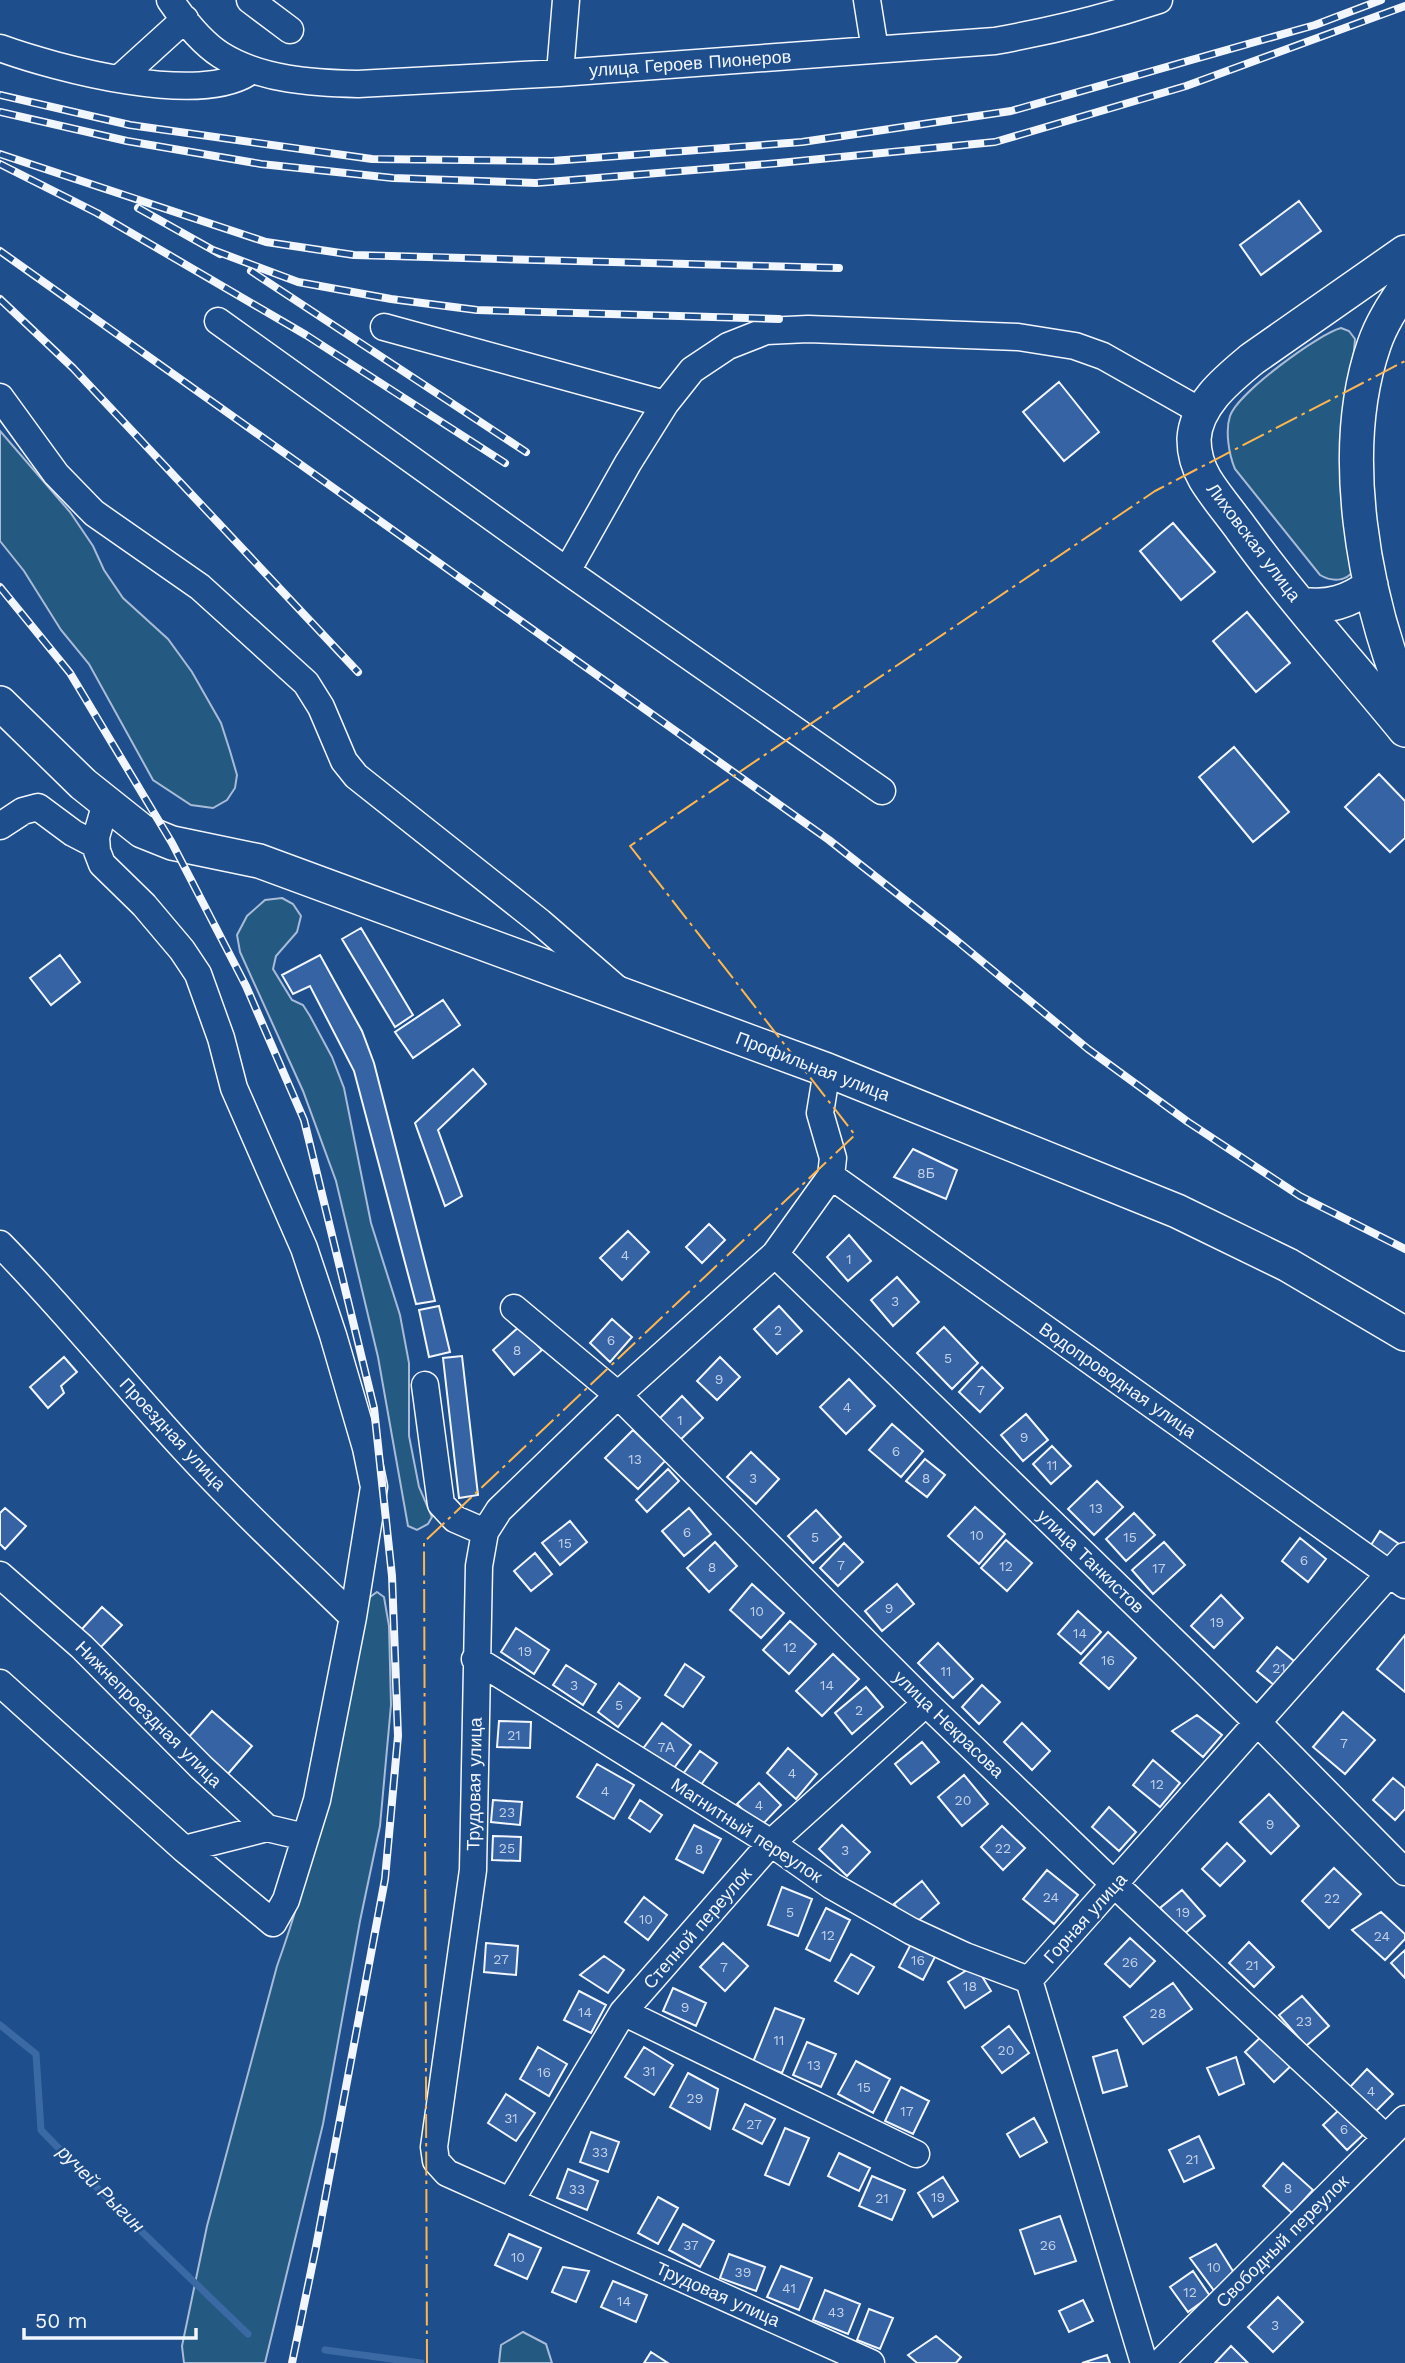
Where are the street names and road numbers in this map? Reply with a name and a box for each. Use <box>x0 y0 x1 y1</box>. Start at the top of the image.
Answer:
street label: улица Героев Пионеров <box>588 45 792 81</box>
street label: Лиховская улица <box>1203 479 1306 606</box>
street label: Профильная улица <box>733 1027 894 1105</box>
street label: Водопроводная улица <box>1036 1318 1201 1443</box>
street label: Проездная улица <box>115 1373 231 1495</box>
street label: улица Танкистов <box>1033 1505 1149 1617</box>
street label: Нижнепроездная улица <box>72 1637 227 1792</box>
street label: улица Некрасова <box>890 1666 1009 1783</box>
street label: Трудовая улица <box>462 1716 486 1851</box>
street label: Магнитный переулок <box>668 1773 827 1887</box>
street label: Степной переулок <box>639 1863 755 1993</box>
street label: Горная улица <box>1039 1868 1132 1967</box>
street label: Свободный переулок <box>1211 2170 1353 2312</box>
street label: Трудовая улица <box>653 2257 784 2331</box>

